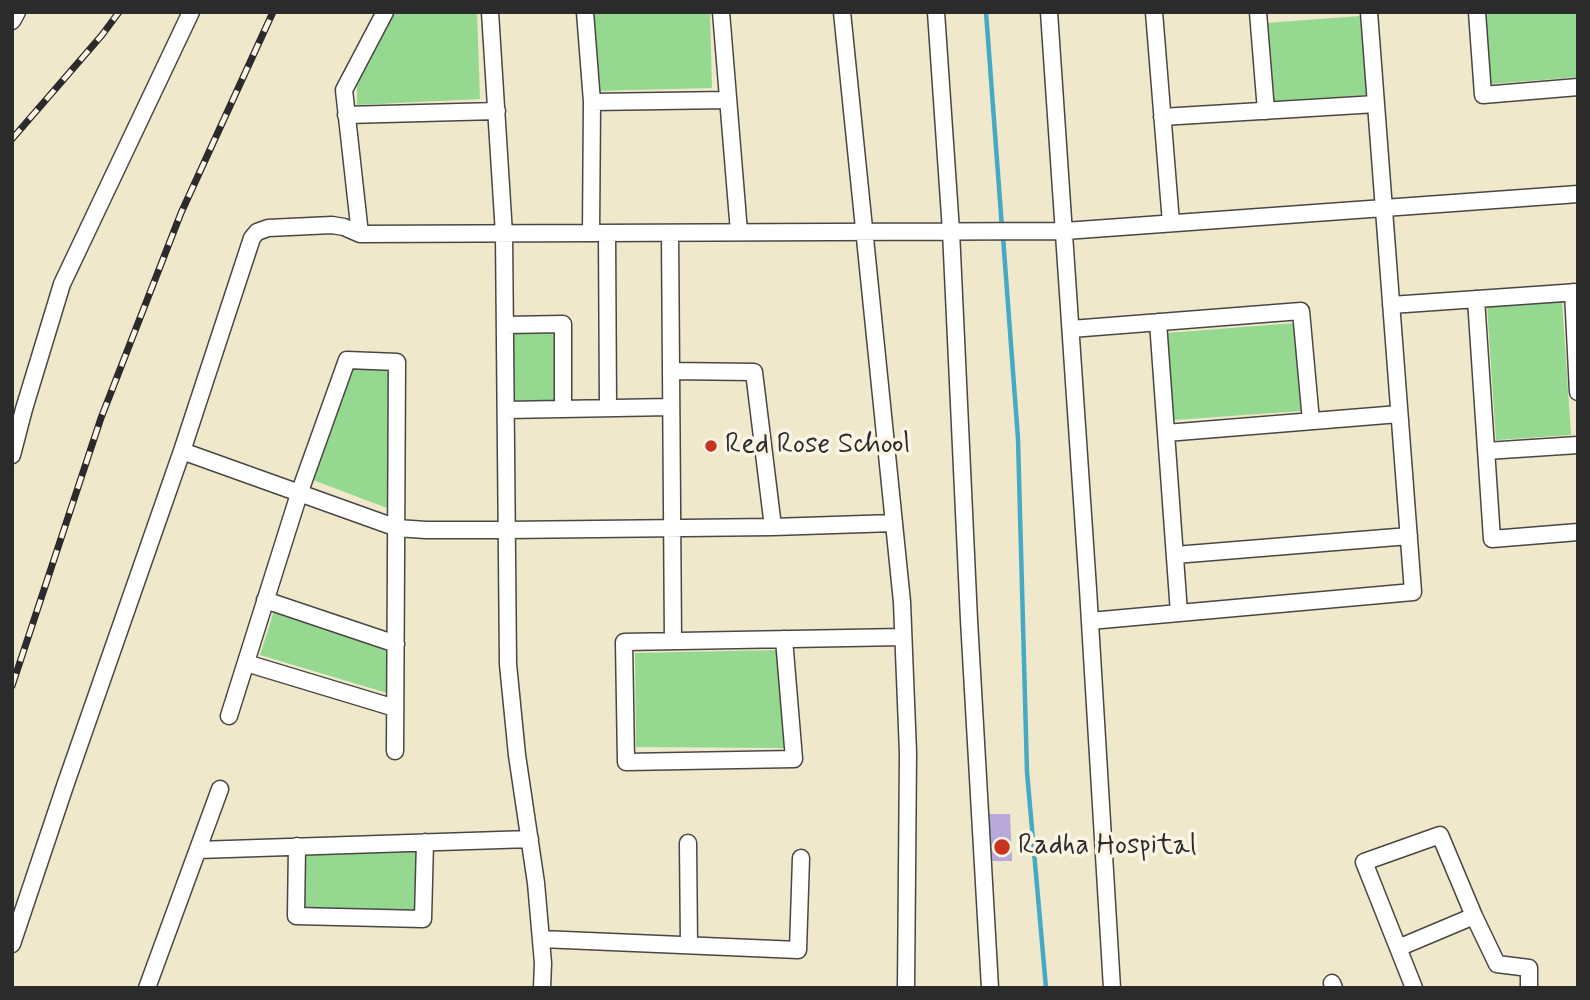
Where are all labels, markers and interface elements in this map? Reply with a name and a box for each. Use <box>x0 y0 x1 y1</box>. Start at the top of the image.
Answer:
place label: Red Rose School <box>725 429 910 463</box>
marker: Red Rose School <box>703 438 719 454</box>
place label: Radha Hospital <box>1018 830 1197 864</box>
marker: Radha Hospital <box>992 837 1012 857</box>

